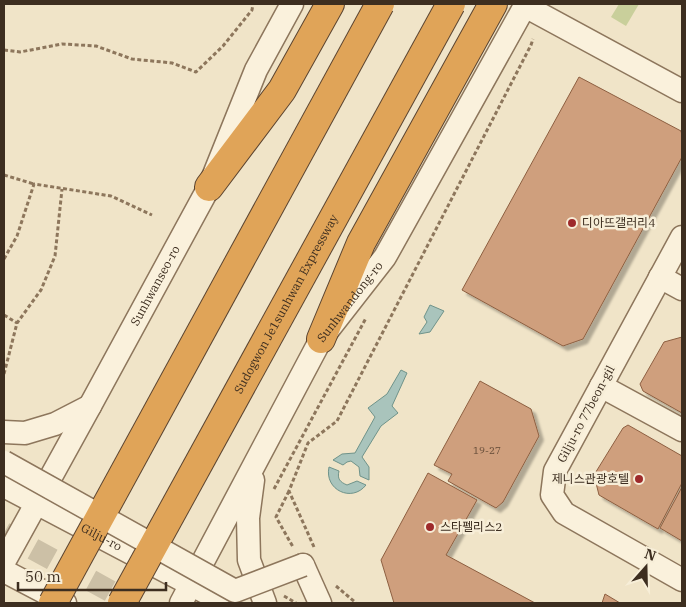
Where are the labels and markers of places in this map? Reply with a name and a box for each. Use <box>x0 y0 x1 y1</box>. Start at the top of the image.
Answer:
place label: 디아뜨갤러리4 <box>582 215 655 230</box>
marker: 디아뜨갤러리4 <box>566 217 578 229</box>
place label: 제니스관광호텔 <box>552 471 629 486</box>
marker: 제니스관광호텔 <box>633 473 645 485</box>
place label: 스타펠리스2 <box>440 519 502 534</box>
marker: 스타펠리스2 <box>424 521 436 533</box>

